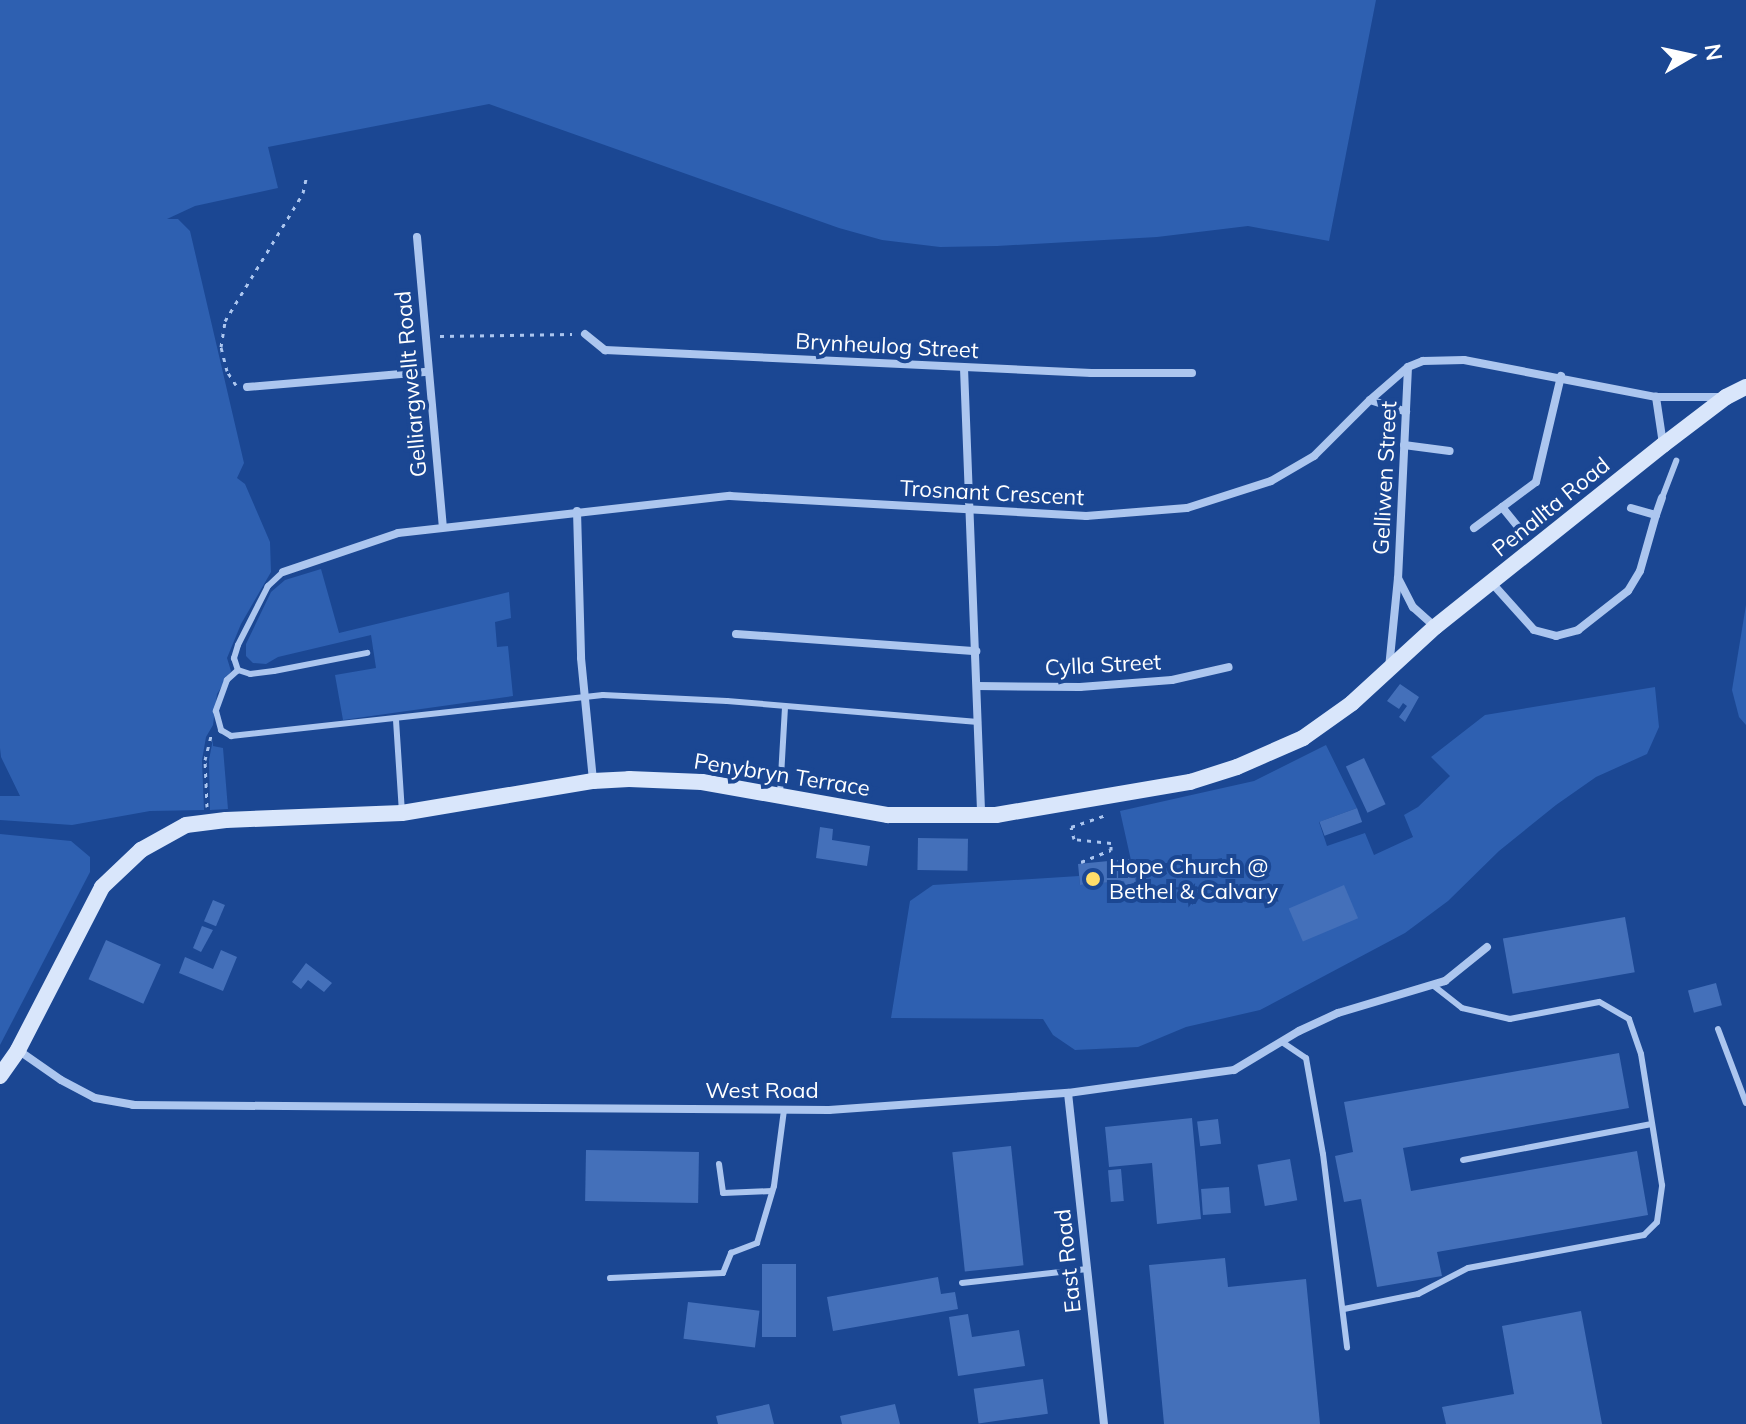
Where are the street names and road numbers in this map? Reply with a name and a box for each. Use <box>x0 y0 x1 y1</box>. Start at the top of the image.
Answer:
street label: Gelliargwellt Road <box>390 290 432 478</box>
street label: Brynheulog Street <box>795 328 979 364</box>
street label: Gelliwen Street <box>1368 400 1402 556</box>
street label: Penallta Road <box>1487 452 1615 562</box>
street label: Trosnant Crescent <box>899 475 1085 511</box>
street label: Cylla Street <box>1044 649 1162 681</box>
street label: Penybryn Terrace <box>692 748 872 802</box>
street label: West Road <box>705 1078 819 1104</box>
street label: East Road <box>1049 1208 1087 1314</box>

